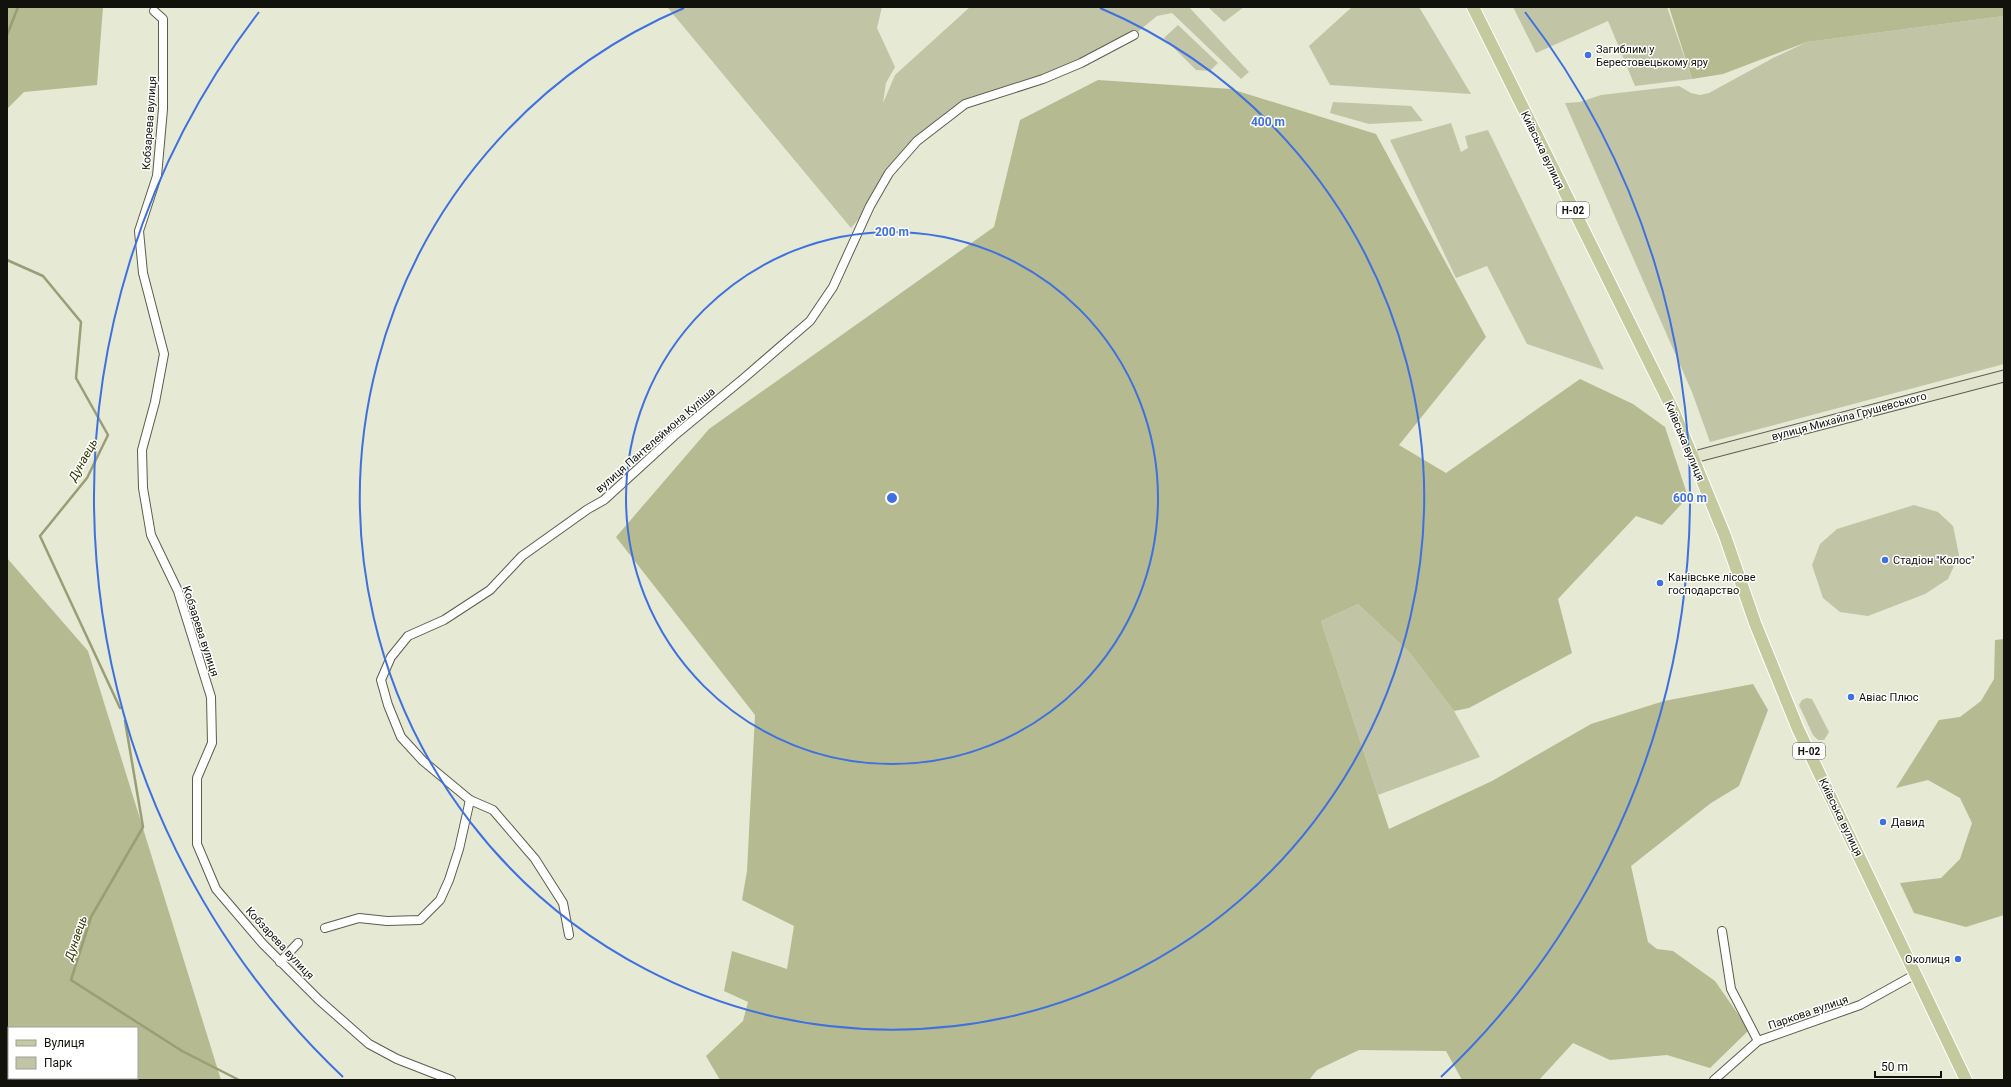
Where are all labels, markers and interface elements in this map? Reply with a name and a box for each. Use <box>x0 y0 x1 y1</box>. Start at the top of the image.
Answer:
place label: Загиблим у Берестовецькому яру <box>1596 43 1709 69</box>
marker: Загиблим у Берестовецькому яру <box>1583 50 1593 60</box>
street label: Кобзарева вулиця <box>140 75 159 171</box>
street label: Київська вулиця <box>1518 109 1567 191</box>
text: 400 m <box>1251 115 1285 129</box>
road number: Н-02 <box>1557 202 1589 218</box>
text: 200 m <box>875 225 909 239</box>
street label: вулиця Пантелеймона Куліша <box>593 385 718 496</box>
street label: вулиця Михайла Грушевського <box>1770 389 1928 443</box>
street label: Київська вулиця <box>1662 399 1707 483</box>
water label: Дунаець <box>65 436 100 485</box>
centre of rings <box>885 491 899 505</box>
text: 600 m <box>1673 491 1707 505</box>
place label: Стадіон "Колос" <box>1893 554 1975 567</box>
marker: Стадіон "Колос" <box>1880 555 1890 565</box>
place label: Канівське лісове господарство <box>1668 571 1756 597</box>
marker: Канівське лісове господарство <box>1655 578 1665 588</box>
street label: Кобзарева вулиця <box>180 584 221 678</box>
place label: Авіас Плюс <box>1859 691 1919 704</box>
marker: Авіас Плюс <box>1846 692 1856 702</box>
road number: Н-02 <box>1793 743 1825 759</box>
street label: Київська вулиця <box>1816 776 1865 858</box>
place label: Давид <box>1891 816 1925 829</box>
marker: Давид <box>1878 817 1888 827</box>
street label: Кобзарева вулиця <box>243 904 317 982</box>
water label: Дунаець <box>61 914 90 963</box>
place label: Околиця <box>1905 953 1950 966</box>
marker: Околиця <box>1953 954 1963 964</box>
street label: Паркова вулиця <box>1766 993 1850 1032</box>
legend <box>8 1027 138 1079</box>
text: Вулиця <box>44 1036 85 1050</box>
scale bar <box>1875 1053 1941 1079</box>
text: Парк <box>44 1056 73 1070</box>
text: 50 m <box>1881 1060 1908 1074</box>

